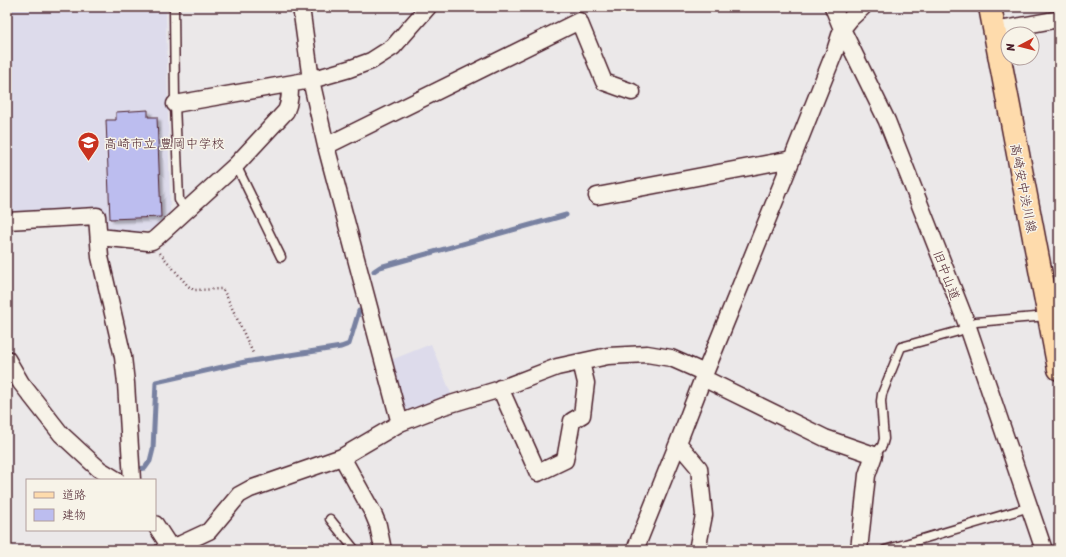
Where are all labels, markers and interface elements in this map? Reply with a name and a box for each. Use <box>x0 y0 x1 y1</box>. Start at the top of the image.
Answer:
north arrow <box>1000 26 1040 66</box>
text: N <box>1001 42 1021 53</box>
school or university icon: 高崎市立 豊岡中学校 <box>75 130 101 163</box>
place label: 高崎市立 豊岡中学校 <box>104 132 224 155</box>
street label: 高崎安中渋川線 <box>1004 141 1044 236</box>
street label: 旧中山道 <box>926 247 967 304</box>
legend <box>26 479 156 531</box>
text: 道路 <box>62 484 86 506</box>
text: 建物 <box>62 504 86 526</box>

